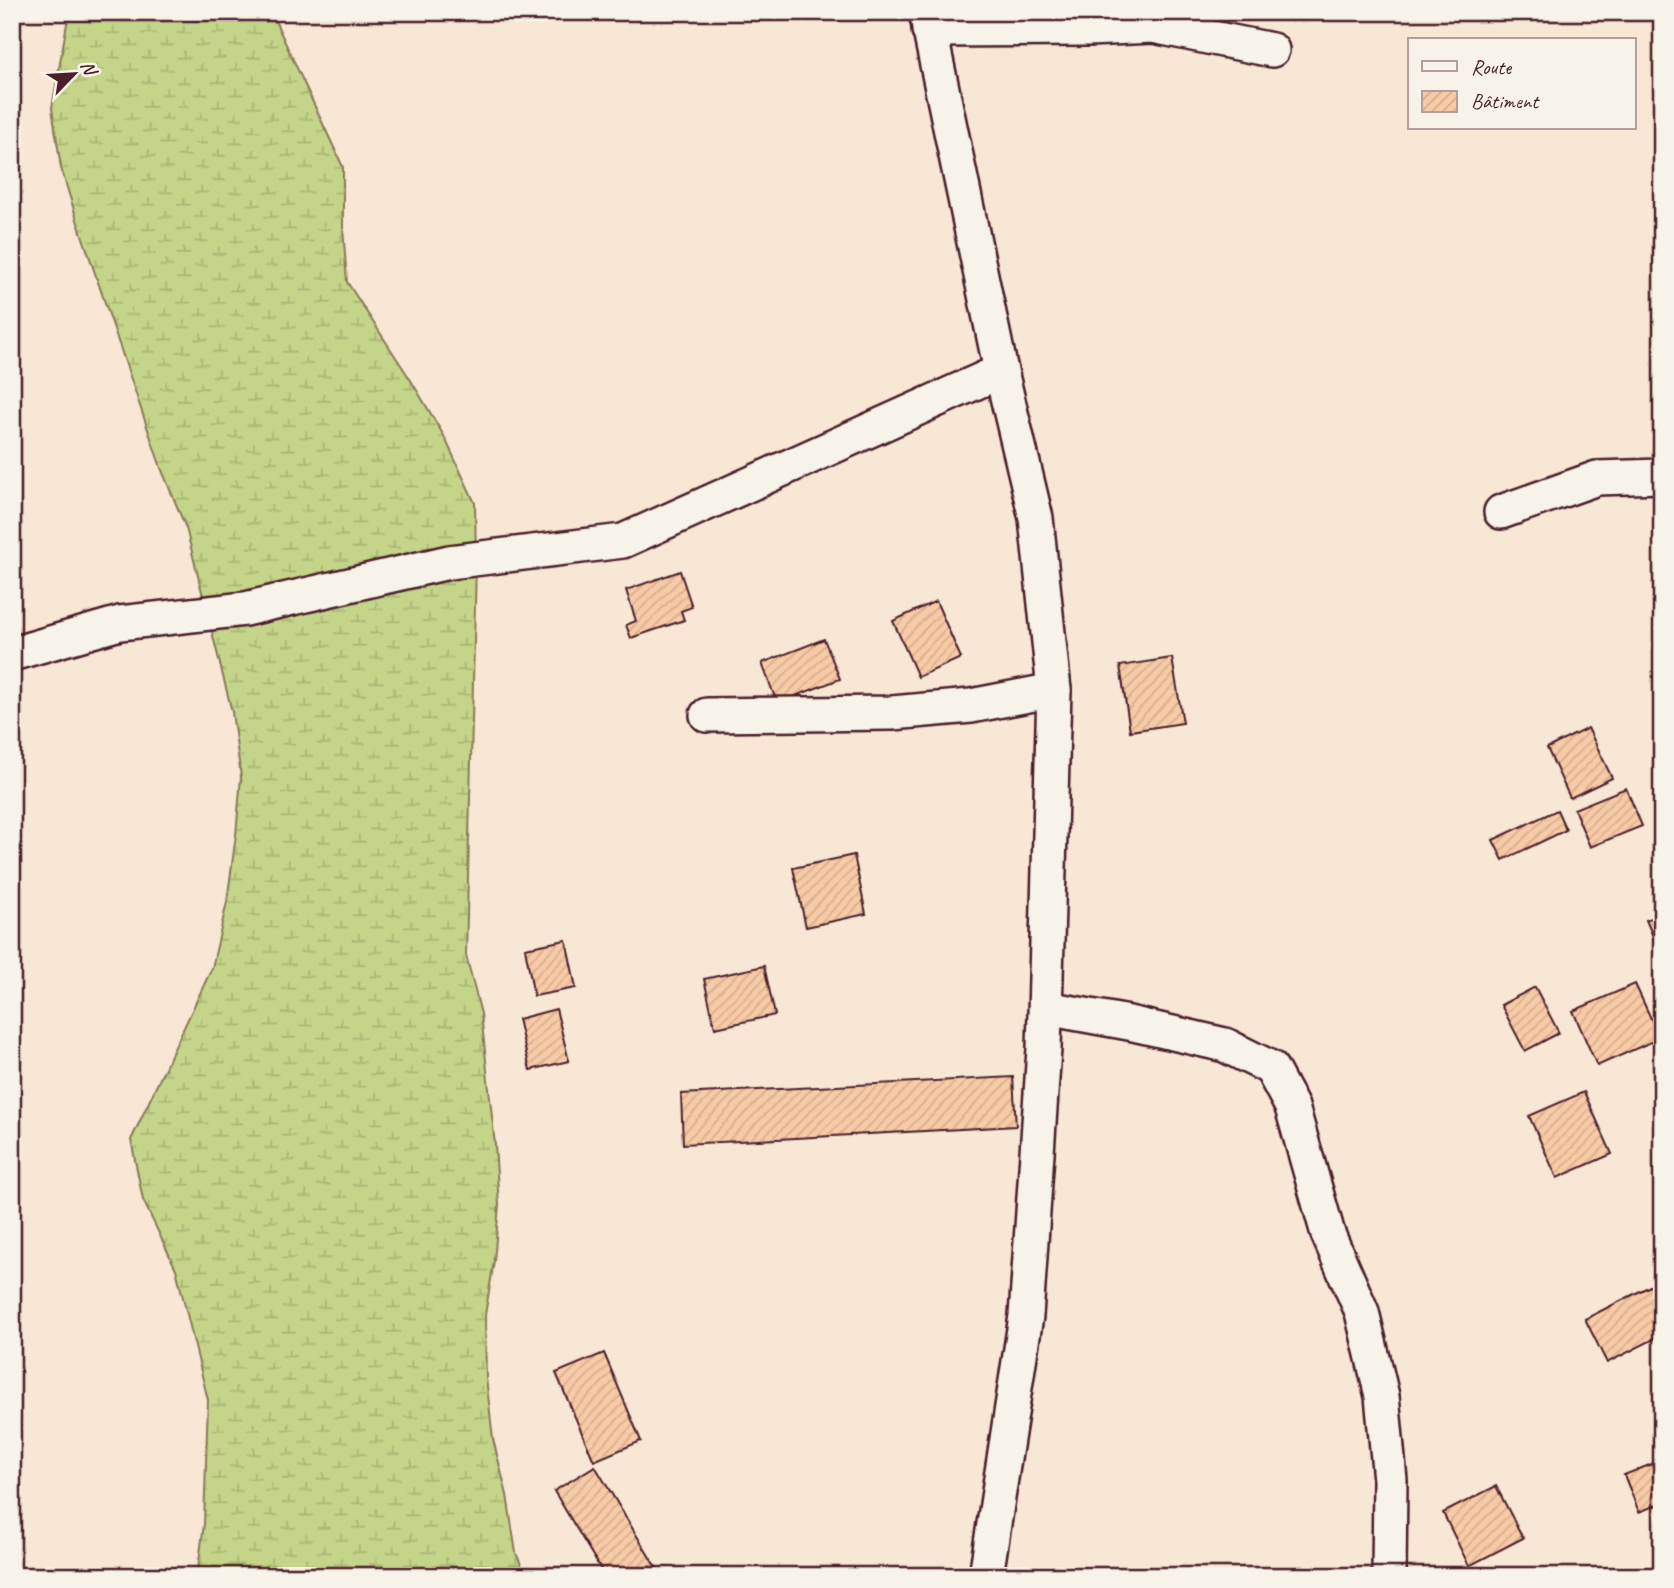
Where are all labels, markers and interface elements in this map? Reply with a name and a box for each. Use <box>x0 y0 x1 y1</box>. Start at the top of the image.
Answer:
north arrow <box>38 38 108 108</box>
legend <box>1408 38 1636 130</box>
text: Route <box>1471 54 1512 80</box>
text: N <box>75 57 103 81</box>
text: Bâtiment <box>1471 88 1540 114</box>

